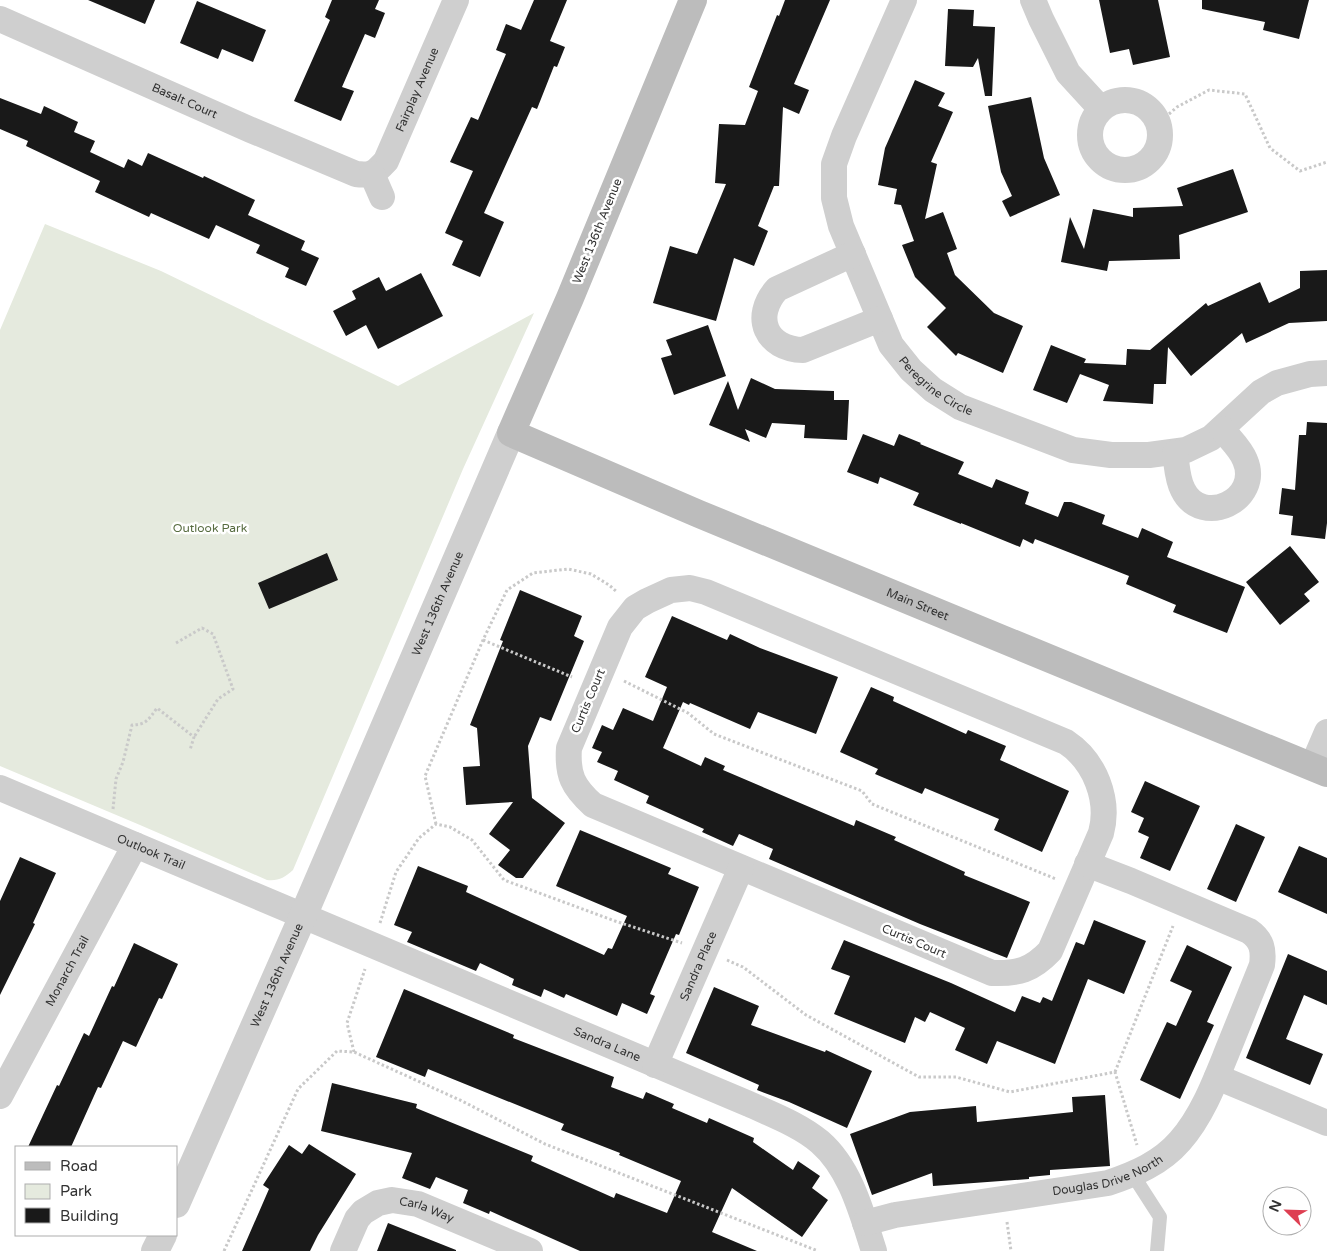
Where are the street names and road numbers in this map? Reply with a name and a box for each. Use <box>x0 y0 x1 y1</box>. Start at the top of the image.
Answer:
street label: Fairplay Avenue <box>393 45 442 134</box>
street label: Basalt Court <box>150 80 220 121</box>
street label: West 136th Avenue <box>569 176 625 286</box>
street label: Peregrine Circle <box>896 354 975 418</box>
street label: West 136th Avenue <box>409 549 466 658</box>
street label: Main Street <box>884 585 951 623</box>
street label: Curtis Court <box>568 666 608 735</box>
street label: Outlook Trail <box>115 831 187 872</box>
street label: West 136th Avenue <box>248 921 306 1030</box>
street label: Curtis Court <box>880 921 949 961</box>
street label: Sandra Place <box>677 929 720 1003</box>
street label: Monarch Trail <box>43 933 92 1009</box>
street label: Sandra Lane <box>572 1024 643 1065</box>
street label: Douglas Drive North <box>1051 1152 1165 1198</box>
street label: Carla Way <box>398 1194 457 1226</box>

